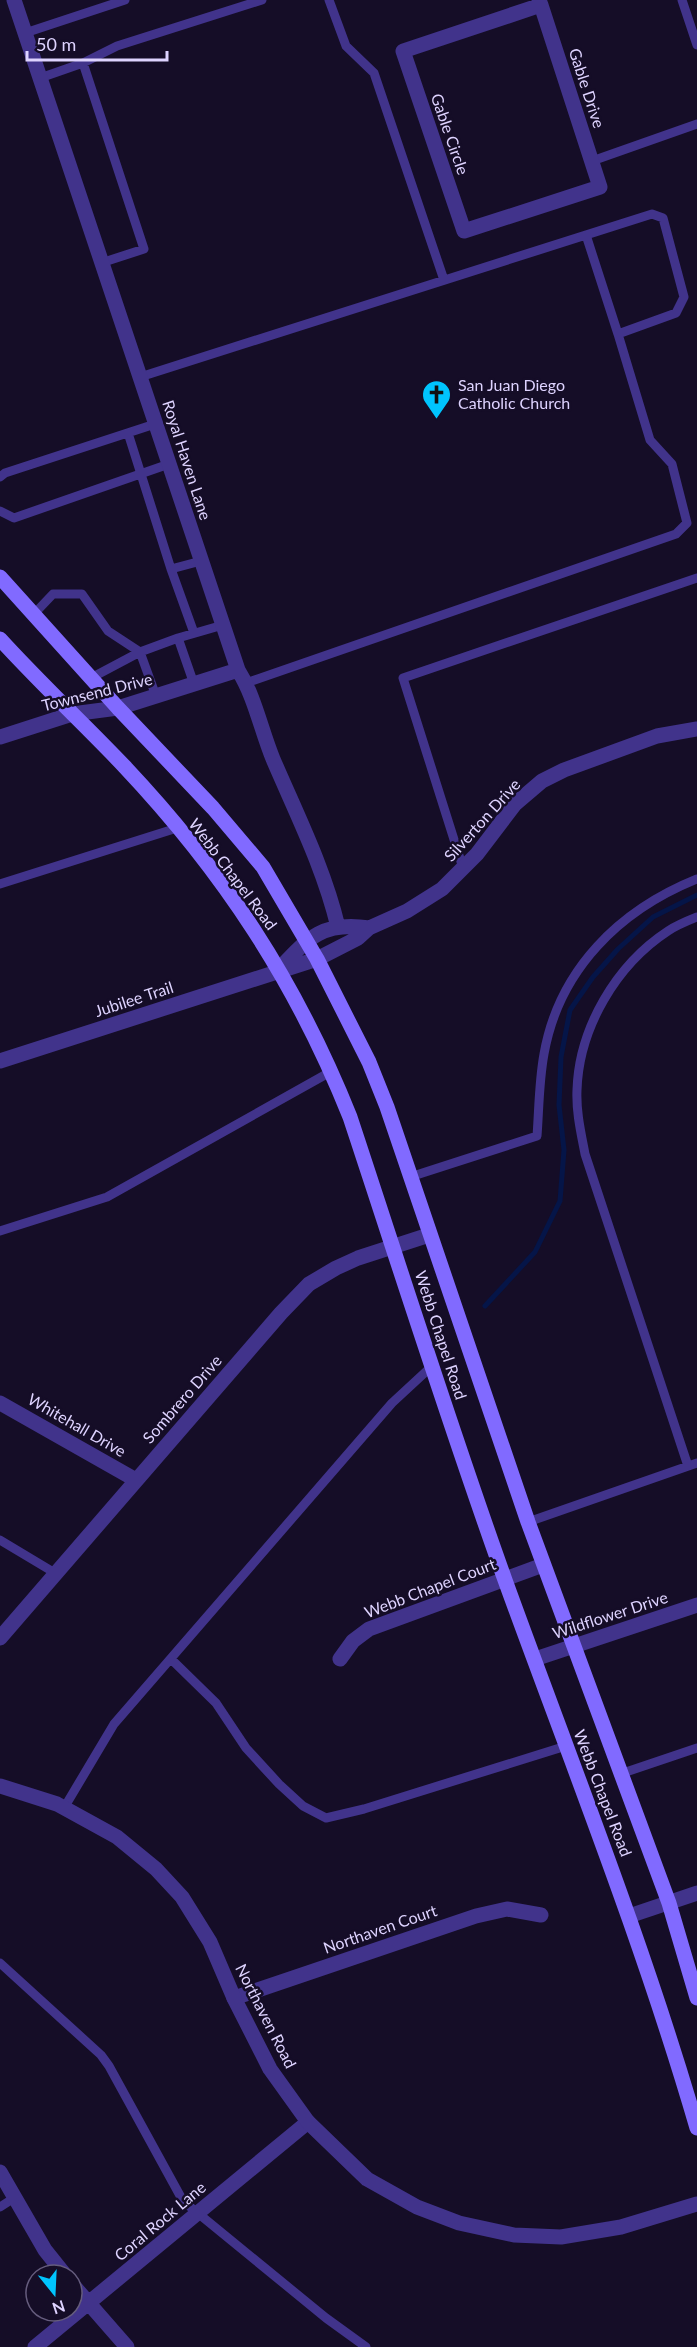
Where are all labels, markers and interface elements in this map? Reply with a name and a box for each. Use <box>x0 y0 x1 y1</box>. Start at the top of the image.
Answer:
scale bar <box>27 24 166 62</box>
text: 50 m <box>36 33 76 55</box>
street label: Gable Drive <box>566 45 609 130</box>
street label: Gable Circle <box>428 91 473 177</box>
place label: San Juan Diego Catholic Church <box>458 375 570 412</box>
church icon: San Juan Diego Catholic Church <box>421 378 453 420</box>
street label: Royal Haven Lane <box>159 397 216 522</box>
street label: Townsend Drive <box>40 669 154 714</box>
street label: Silverton Drive <box>440 774 524 865</box>
street label: Webb Chapel Road <box>185 814 281 933</box>
street label: Jubilee Trail <box>92 977 176 1020</box>
street label: Webb Chapel Road <box>412 1268 471 1402</box>
street label: Sombrero Drive <box>138 1351 225 1447</box>
street label: Whitehall Drive <box>25 1389 130 1460</box>
street label: Webb Chapel Court <box>362 1554 498 1621</box>
street label: Wildflower Drive <box>550 1587 670 1642</box>
street label: Webb Chapel Road <box>571 1727 636 1859</box>
street label: Northaven Court <box>321 1900 439 1957</box>
street label: Northaven Road <box>232 1961 301 2071</box>
street label: Coral Rock Lane <box>110 2177 209 2264</box>
north arrow <box>24 2263 84 2323</box>
text: N <box>50 2297 68 2319</box>

